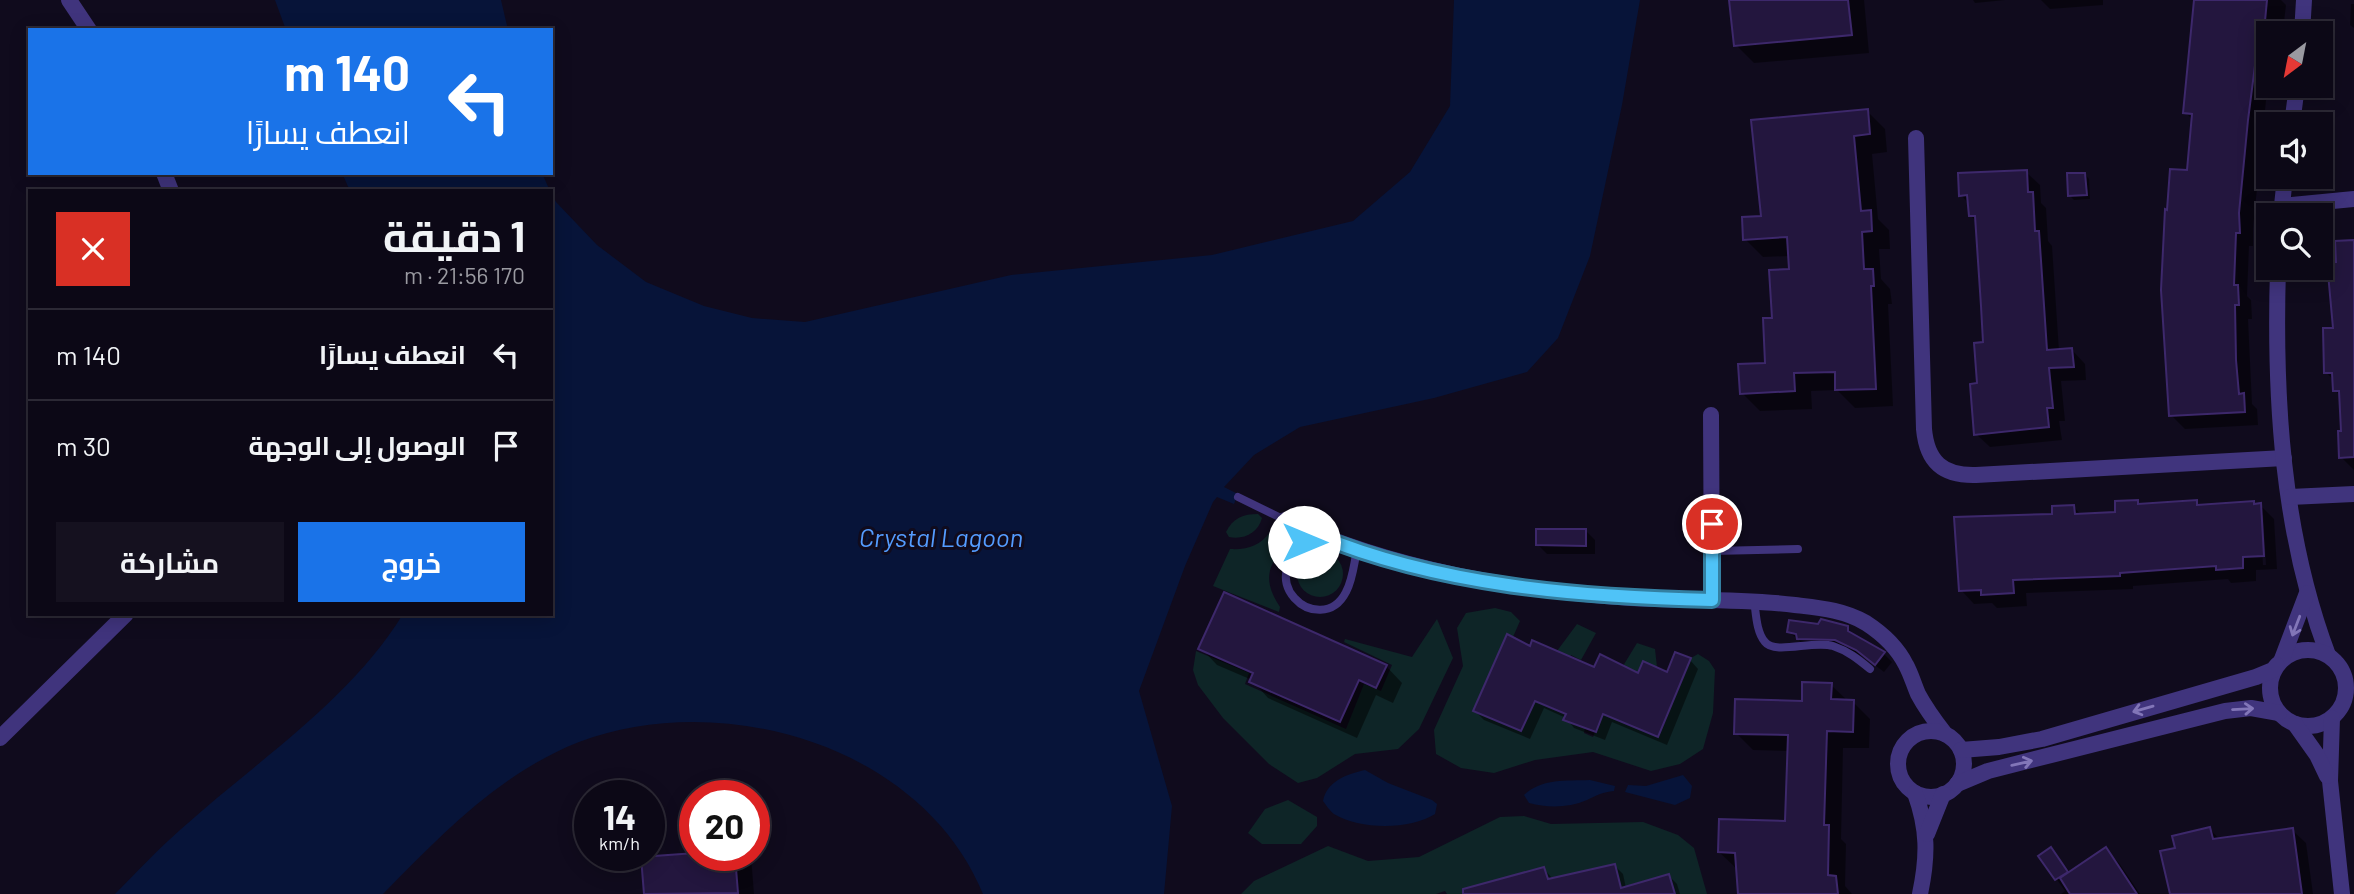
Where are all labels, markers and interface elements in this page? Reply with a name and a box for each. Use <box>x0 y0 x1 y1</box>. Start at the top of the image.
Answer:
north arrow <box>2256 21 2333 98</box>
map controls <box>2256 21 2333 280</box>
text: 140 m <box>284 42 410 101</box>
icon: left <box>434 56 525 147</box>
text: انعطف يسارًا <box>246 112 410 150</box>
button: sound <box>2256 112 2333 189</box>
button: search <box>2256 203 2333 280</box>
text: 1 دقيقة <box>383 210 525 260</box>
button: close <box>56 212 130 286</box>
text: 170 m · 21:56 <box>404 261 525 289</box>
icon: left <box>487 336 525 374</box>
text: انعطف يسارًا <box>319 338 466 369</box>
text: 140 m <box>56 339 121 370</box>
icon: arrive <box>487 427 525 465</box>
text: الوصول إلى الوجهة <box>248 429 466 460</box>
text: 30 m <box>56 430 111 461</box>
pin <box>1682 494 1742 554</box>
position arrow <box>1267 505 1341 579</box>
icon: arrive <box>1693 505 1731 543</box>
water label: Crystal Lagoon <box>859 521 1023 552</box>
button: مشاركة <box>56 522 284 602</box>
button: خروج <box>298 522 525 602</box>
one-way arrow <box>2289 615 2301 637</box>
one-way arrow <box>2231 703 2254 716</box>
one-way arrow <box>2133 704 2155 717</box>
one-way arrow <box>2010 756 2033 769</box>
speed limit sign: 20 <box>679 780 770 871</box>
text: 14 <box>603 795 636 837</box>
text: km/h <box>599 832 640 854</box>

